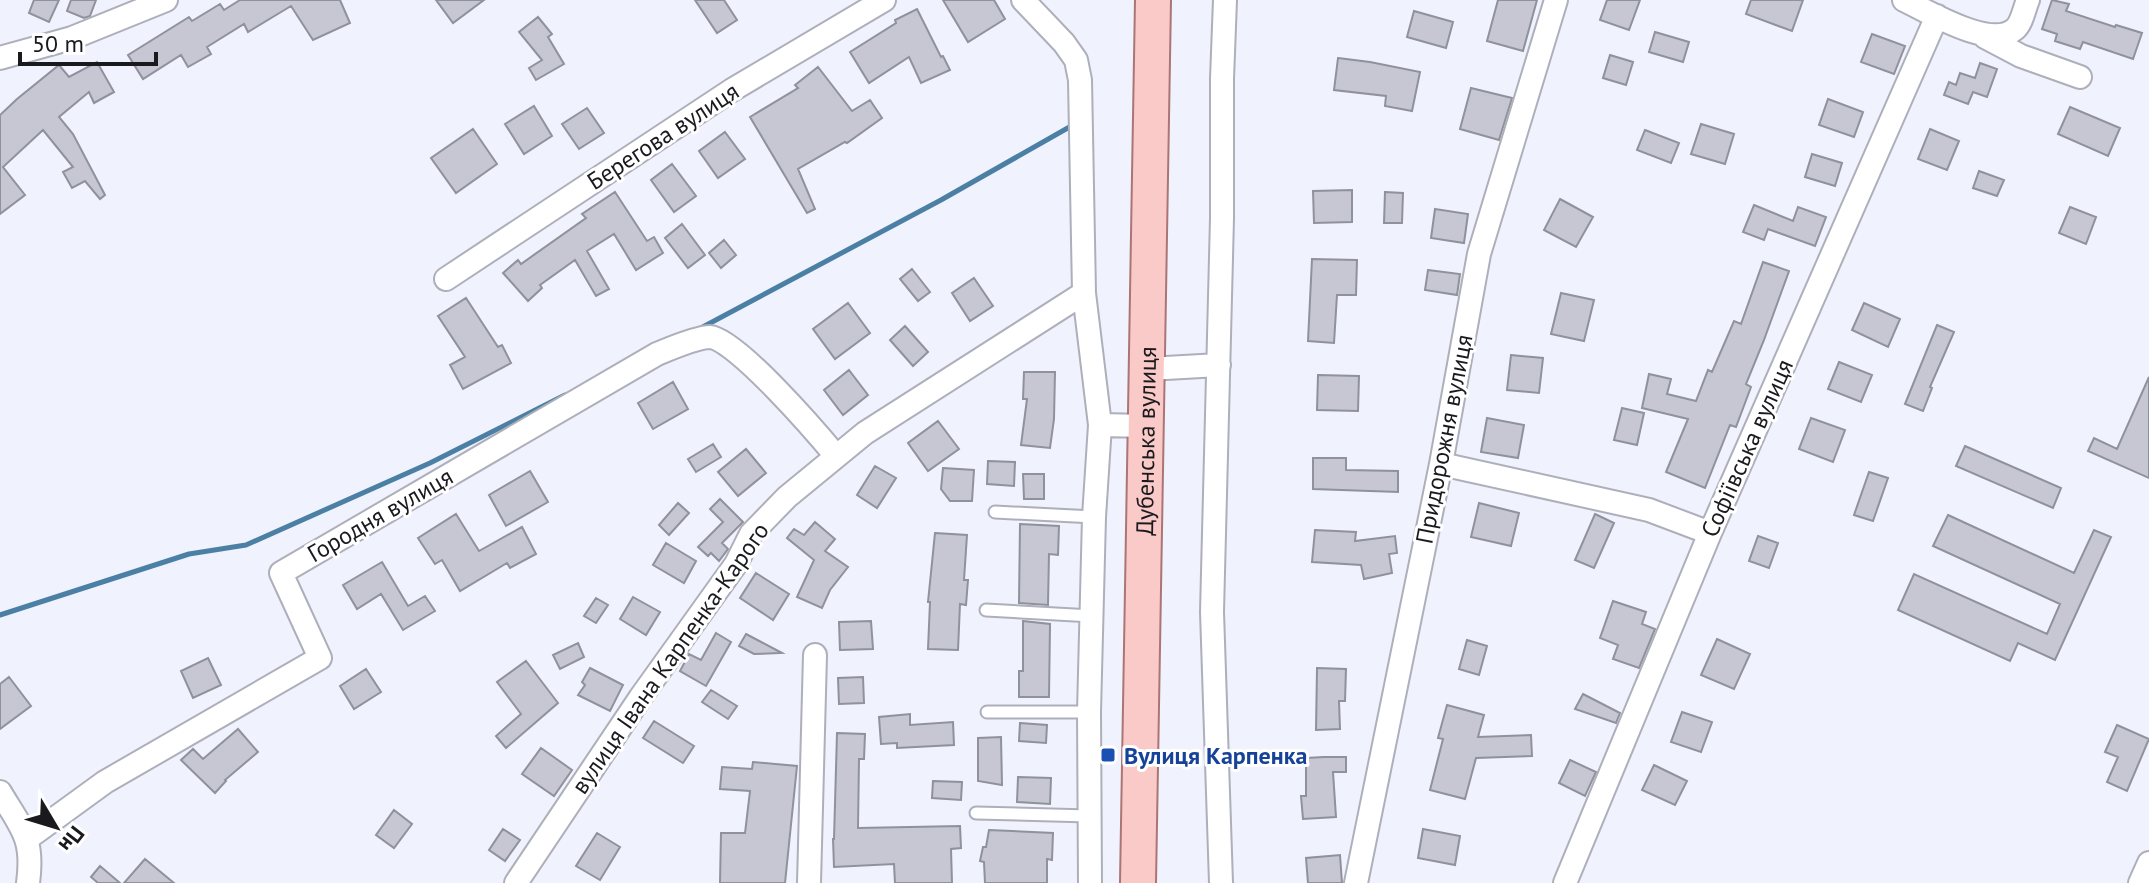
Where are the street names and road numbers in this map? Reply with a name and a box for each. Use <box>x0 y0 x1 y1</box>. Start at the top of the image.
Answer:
street label: Берегова вулиця <box>581 75 745 197</box>
street label: Придорожня вулиця <box>1409 332 1479 546</box>
street label: Дубенська вулиця <box>1128 346 1163 536</box>
street label: Софіївська вулиця <box>1694 354 1800 542</box>
street label: Городня вулиця <box>302 461 458 569</box>
street label: вулиця Івана Карпенка-Карого <box>564 516 776 800</box>

